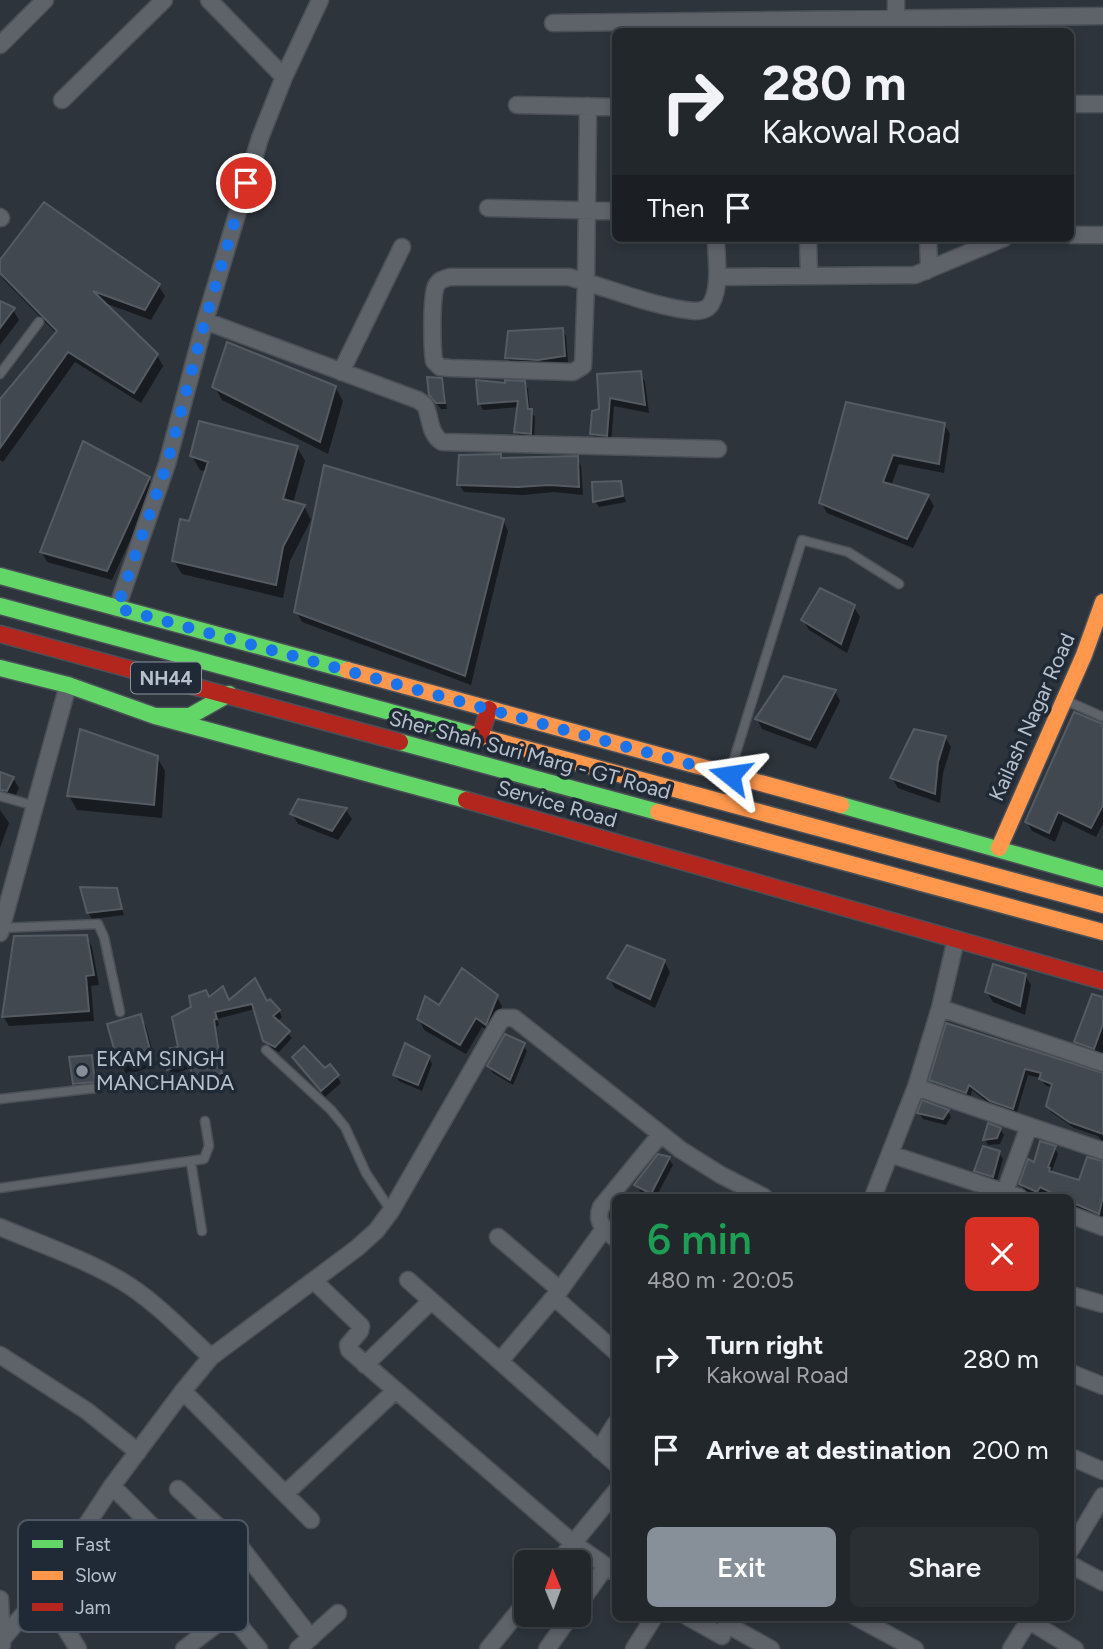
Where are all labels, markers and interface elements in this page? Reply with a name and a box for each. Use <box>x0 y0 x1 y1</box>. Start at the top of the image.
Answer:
text: 280 m <box>762 53 907 112</box>
icon: right <box>647 56 738 147</box>
text: Kakowal Road <box>762 113 961 151</box>
pin <box>216 153 276 213</box>
icon: arrive <box>227 164 265 202</box>
icon: arrive <box>719 189 757 227</box>
text: Then <box>647 192 705 224</box>
street label: Kailash Nagar Road <box>983 629 1080 804</box>
road number: NH44 <box>131 663 201 694</box>
street label: Sher Shah Suri Marg - GT Road <box>387 705 674 804</box>
position arrow <box>693 738 767 812</box>
street label: Service Road <box>494 774 620 833</box>
place label: EKAM SINGH MANCHANDA <box>96 1046 234 1095</box>
marker: EKAM SINGH MANCHANDA <box>74 1063 90 1079</box>
text: 6 min <box>647 1214 752 1265</box>
button: close <box>965 1217 1039 1291</box>
text: 480 m · 20:05 <box>647 1266 794 1294</box>
text: Turn right <box>706 1329 823 1361</box>
icon: right <box>647 1340 685 1378</box>
text: 280 m <box>963 1343 1039 1375</box>
text: Kakowal Road <box>706 1361 849 1389</box>
icon: arrive <box>647 1431 685 1469</box>
text: Arrive at destination <box>706 1434 951 1466</box>
text: 200 m <box>972 1434 1049 1466</box>
legend <box>18 1520 248 1632</box>
button: Exit <box>647 1527 836 1607</box>
button: Share <box>850 1527 1039 1607</box>
text: Fast <box>75 1533 111 1556</box>
north arrow <box>514 1550 592 1628</box>
map controls <box>514 1550 591 1627</box>
text: Slow <box>75 1564 117 1587</box>
text: Jam <box>75 1596 111 1619</box>

